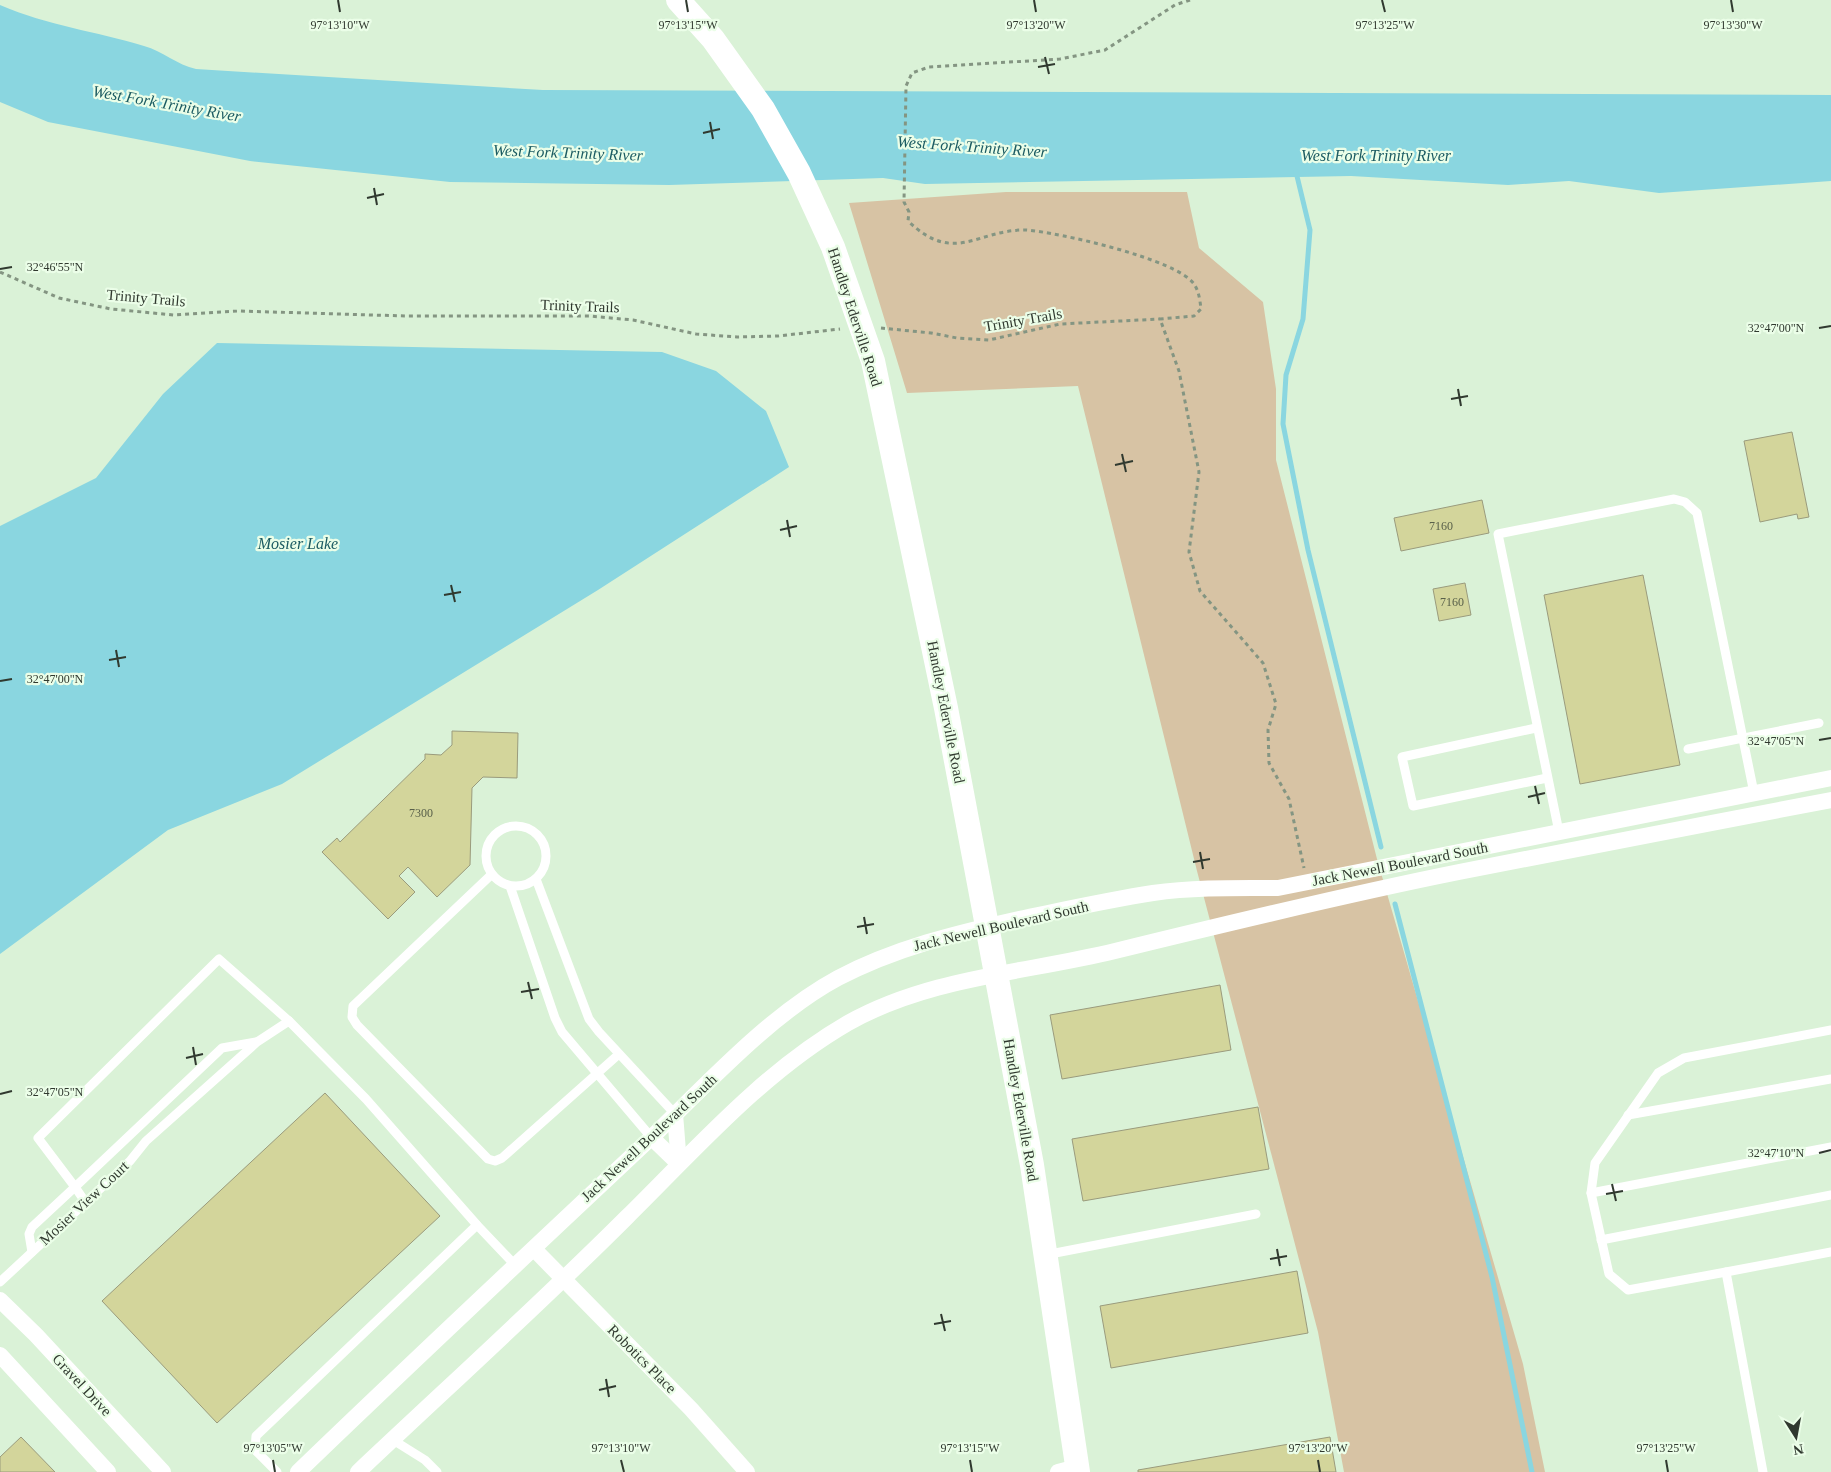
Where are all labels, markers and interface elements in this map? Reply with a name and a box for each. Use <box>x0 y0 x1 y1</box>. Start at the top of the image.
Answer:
text: 97°13'10"W <box>310 18 370 32</box>
text: 97°13'15"W <box>658 18 718 32</box>
text: 97°13'20"W <box>1006 18 1066 32</box>
text: 97°13'25"W <box>1355 18 1415 32</box>
text: 97°13'30"W <box>1703 18 1763 32</box>
water label: West Fork Trinity River <box>91 82 243 126</box>
water label: West Fork Trinity River <box>896 133 1048 161</box>
water label: West Fork Trinity River <box>493 141 644 165</box>
water label: West Fork Trinity River <box>1301 147 1452 165</box>
street label: Handley Ederville Road <box>825 246 885 389</box>
text: 32°46'55"N <box>27 260 84 274</box>
street label: Trinity Trails <box>106 287 186 309</box>
street label: Trinity Trails <box>540 297 620 315</box>
street label: Trinity Trails <box>983 305 1063 335</box>
text: 32°47'00"N <box>1748 321 1805 335</box>
house number: 7160 <box>1429 519 1453 533</box>
water label: Mosier Lake <box>257 535 338 552</box>
house number: 7160 <box>1440 595 1464 609</box>
street label: Handley Ederville Road <box>924 639 968 785</box>
text: 32°47'00"N <box>27 672 84 686</box>
text: 32°47'05"N <box>1748 734 1805 748</box>
house number: 7300 <box>409 806 433 820</box>
street label: Jack Newell Boulevard South <box>1311 839 1490 889</box>
street label: Jack Newell Boulevard South <box>912 898 1090 954</box>
street label: Handley Ederville Road <box>1001 1037 1042 1183</box>
street label: Jack Newell Boulevard South <box>578 1071 720 1205</box>
text: 32°47'05"N <box>27 1085 84 1099</box>
text: 32°47'10"N <box>1748 1146 1805 1160</box>
street label: Mosier View Court <box>36 1157 132 1248</box>
street label: Robotics Place <box>605 1322 680 1397</box>
street label: Gravel Drive <box>49 1351 115 1419</box>
north arrow <box>1771 1412 1821 1462</box>
text: 97°13'05"W <box>243 1441 303 1455</box>
text: 97°13'10"W <box>591 1441 651 1455</box>
text: 97°13'15"W <box>940 1441 1000 1455</box>
text: 97°13'20"W <box>1288 1441 1348 1455</box>
text: 97°13'25"W <box>1636 1441 1696 1455</box>
text: N <box>1792 1441 1805 1458</box>

